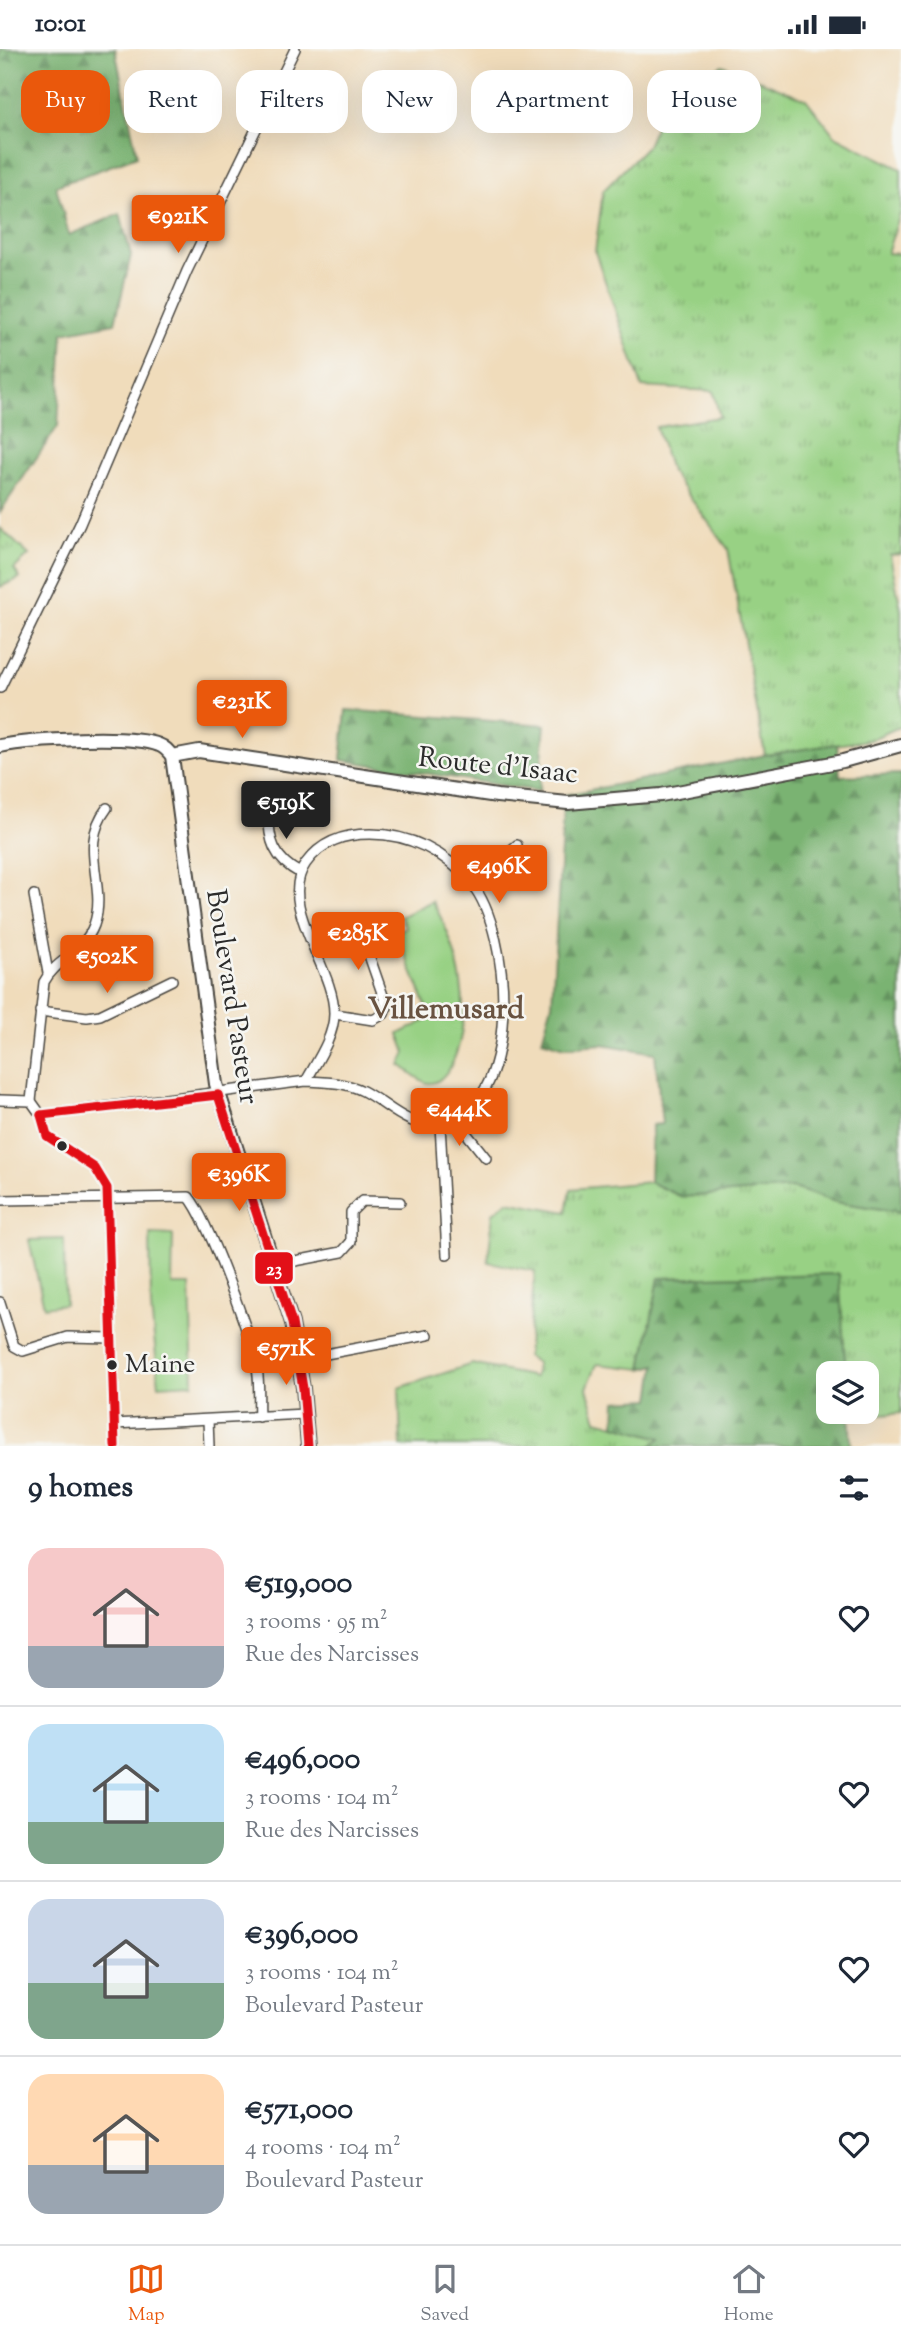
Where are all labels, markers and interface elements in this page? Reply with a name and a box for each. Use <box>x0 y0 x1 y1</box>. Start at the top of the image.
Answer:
text: 10:01 <box>35 6 86 43</box>
chip: Buy <box>21 70 110 133</box>
chip: Rent <box>124 70 222 133</box>
chip: Filters <box>236 70 348 133</box>
chip: New <box>362 70 457 133</box>
chip: Apartment <box>471 70 633 133</box>
chip: House <box>647 70 761 133</box>
pin: €921K <box>129 195 227 255</box>
text: €921K <box>148 201 208 234</box>
pin: €231K <box>193 681 291 740</box>
text: €231K <box>213 686 271 719</box>
street label: Route d'Isaac <box>416 739 580 795</box>
pin: €519K <box>237 781 335 841</box>
text: €519K <box>257 787 315 820</box>
pin: €496K <box>450 845 548 905</box>
text: €496K <box>467 851 531 884</box>
street label: Boulevard Pasteur <box>194 887 268 1108</box>
pin: €285K <box>309 913 407 972</box>
text: €285K <box>328 918 388 951</box>
pin: €502K <box>58 935 156 995</box>
text: €502K <box>76 941 138 974</box>
district label: Villemusard <box>368 989 524 1032</box>
pin: €444K <box>410 1089 508 1148</box>
text: €444K <box>427 1094 491 1127</box>
unlabelled marker <box>55 1139 69 1153</box>
pin: €396K <box>190 1153 288 1213</box>
text: €396K <box>208 1159 270 1192</box>
line badge: 23 <box>254 1251 294 1285</box>
text: 23 <box>266 1257 283 1284</box>
pin: €571K <box>237 1327 335 1387</box>
text: €571K <box>257 1333 315 1366</box>
place label: Maine <box>125 1347 196 1384</box>
marker: Maine <box>105 1358 119 1372</box>
map controls <box>816 1361 879 1424</box>
button: layers <box>816 1361 879 1424</box>
text: 9 homes <box>28 1467 133 1510</box>
icon: filters <box>835 1469 873 1507</box>
text: €519,000 <box>245 1563 352 1606</box>
icon: home <box>84 1576 168 1660</box>
icon: heart <box>835 1599 873 1637</box>
text: 3 rooms · 95 m² <box>245 1606 388 1639</box>
text: Rue des Narcisses <box>245 1639 419 1672</box>
text: €496,000 <box>245 1739 360 1782</box>
icon: home <box>84 1752 168 1836</box>
icon: heart <box>835 1775 873 1813</box>
text: 3 rooms · 104 m² <box>245 1782 399 1815</box>
text: Rue des Narcisses <box>245 1815 419 1848</box>
text: €396,000 <box>245 1914 358 1957</box>
icon: home <box>84 1927 168 2011</box>
icon: heart <box>835 1950 873 1988</box>
text: 3 rooms · 104 m² <box>245 1957 399 1990</box>
text: Boulevard Pasteur <box>245 1990 423 2023</box>
text: €571,000 <box>245 2089 353 2132</box>
icon: home <box>84 2102 168 2186</box>
icon: heart <box>835 2125 873 2163</box>
text: 4 rooms · 104 m² <box>245 2132 401 2165</box>
text: Boulevard Pasteur <box>245 2165 423 2198</box>
tab: Map <box>127 2260 165 2329</box>
tab: Saved <box>420 2260 469 2329</box>
tab: Home <box>724 2260 774 2329</box>

